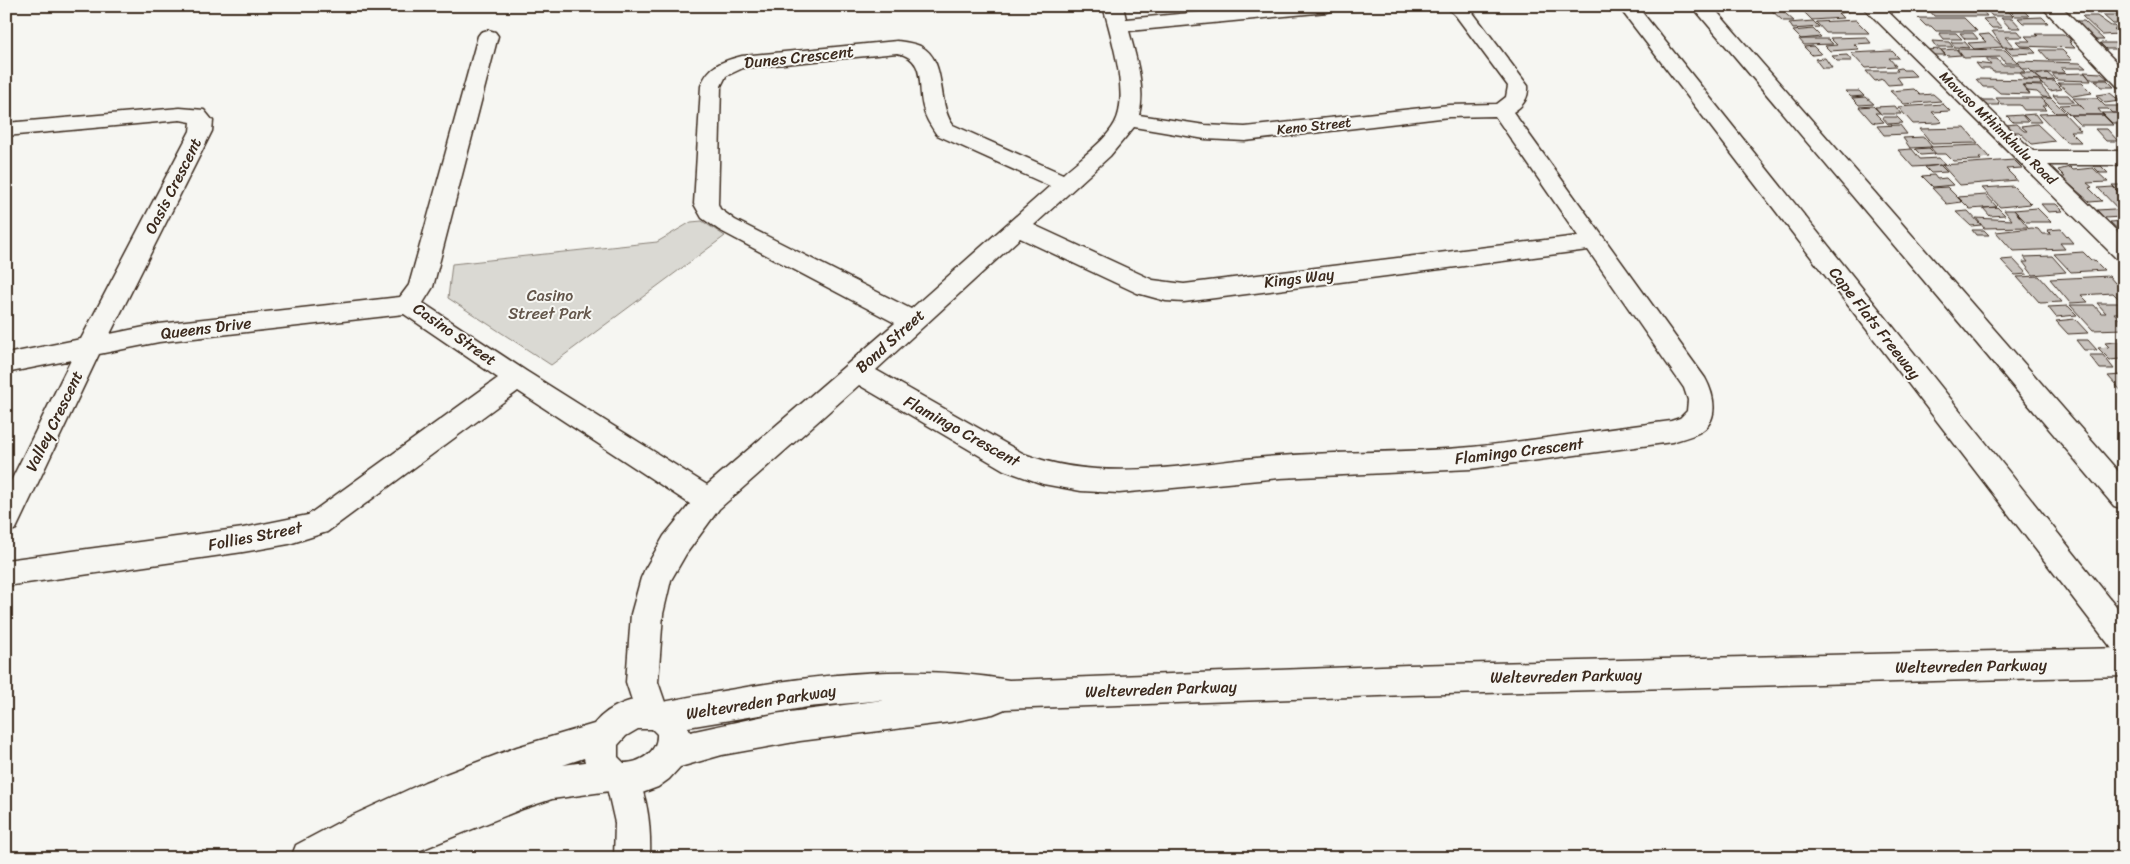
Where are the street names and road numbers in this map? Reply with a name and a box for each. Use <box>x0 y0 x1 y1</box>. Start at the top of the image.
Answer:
street label: Dunes Crescent <box>743 37 855 77</box>
street label: Mavuso Mthimkhulu Road <box>1933 65 2064 192</box>
street label: Keno Street <box>1276 110 1352 142</box>
street label: Oasis Crescent <box>136 133 210 239</box>
street label: Kings Way <box>1262 259 1336 297</box>
street label: Cape Flats Freeway <box>1821 260 1929 387</box>
street label: Casino Street <box>407 294 503 374</box>
street label: Bond Street <box>848 301 932 381</box>
street label: Queens Drive <box>159 308 253 348</box>
street label: Valley Crescent <box>17 365 91 477</box>
street label: Flamingo Crescent <box>898 387 1026 475</box>
street label: Flamingo Crescent <box>1453 429 1586 473</box>
street label: Follies Street <box>205 513 305 559</box>
street label: Weltevreden Parkway <box>1895 650 2048 682</box>
street label: Weltevreden Parkway <box>1490 660 1643 692</box>
street label: Weltevreden Parkway <box>1085 672 1238 706</box>
street label: Weltevreden Parkway <box>684 676 839 728</box>

